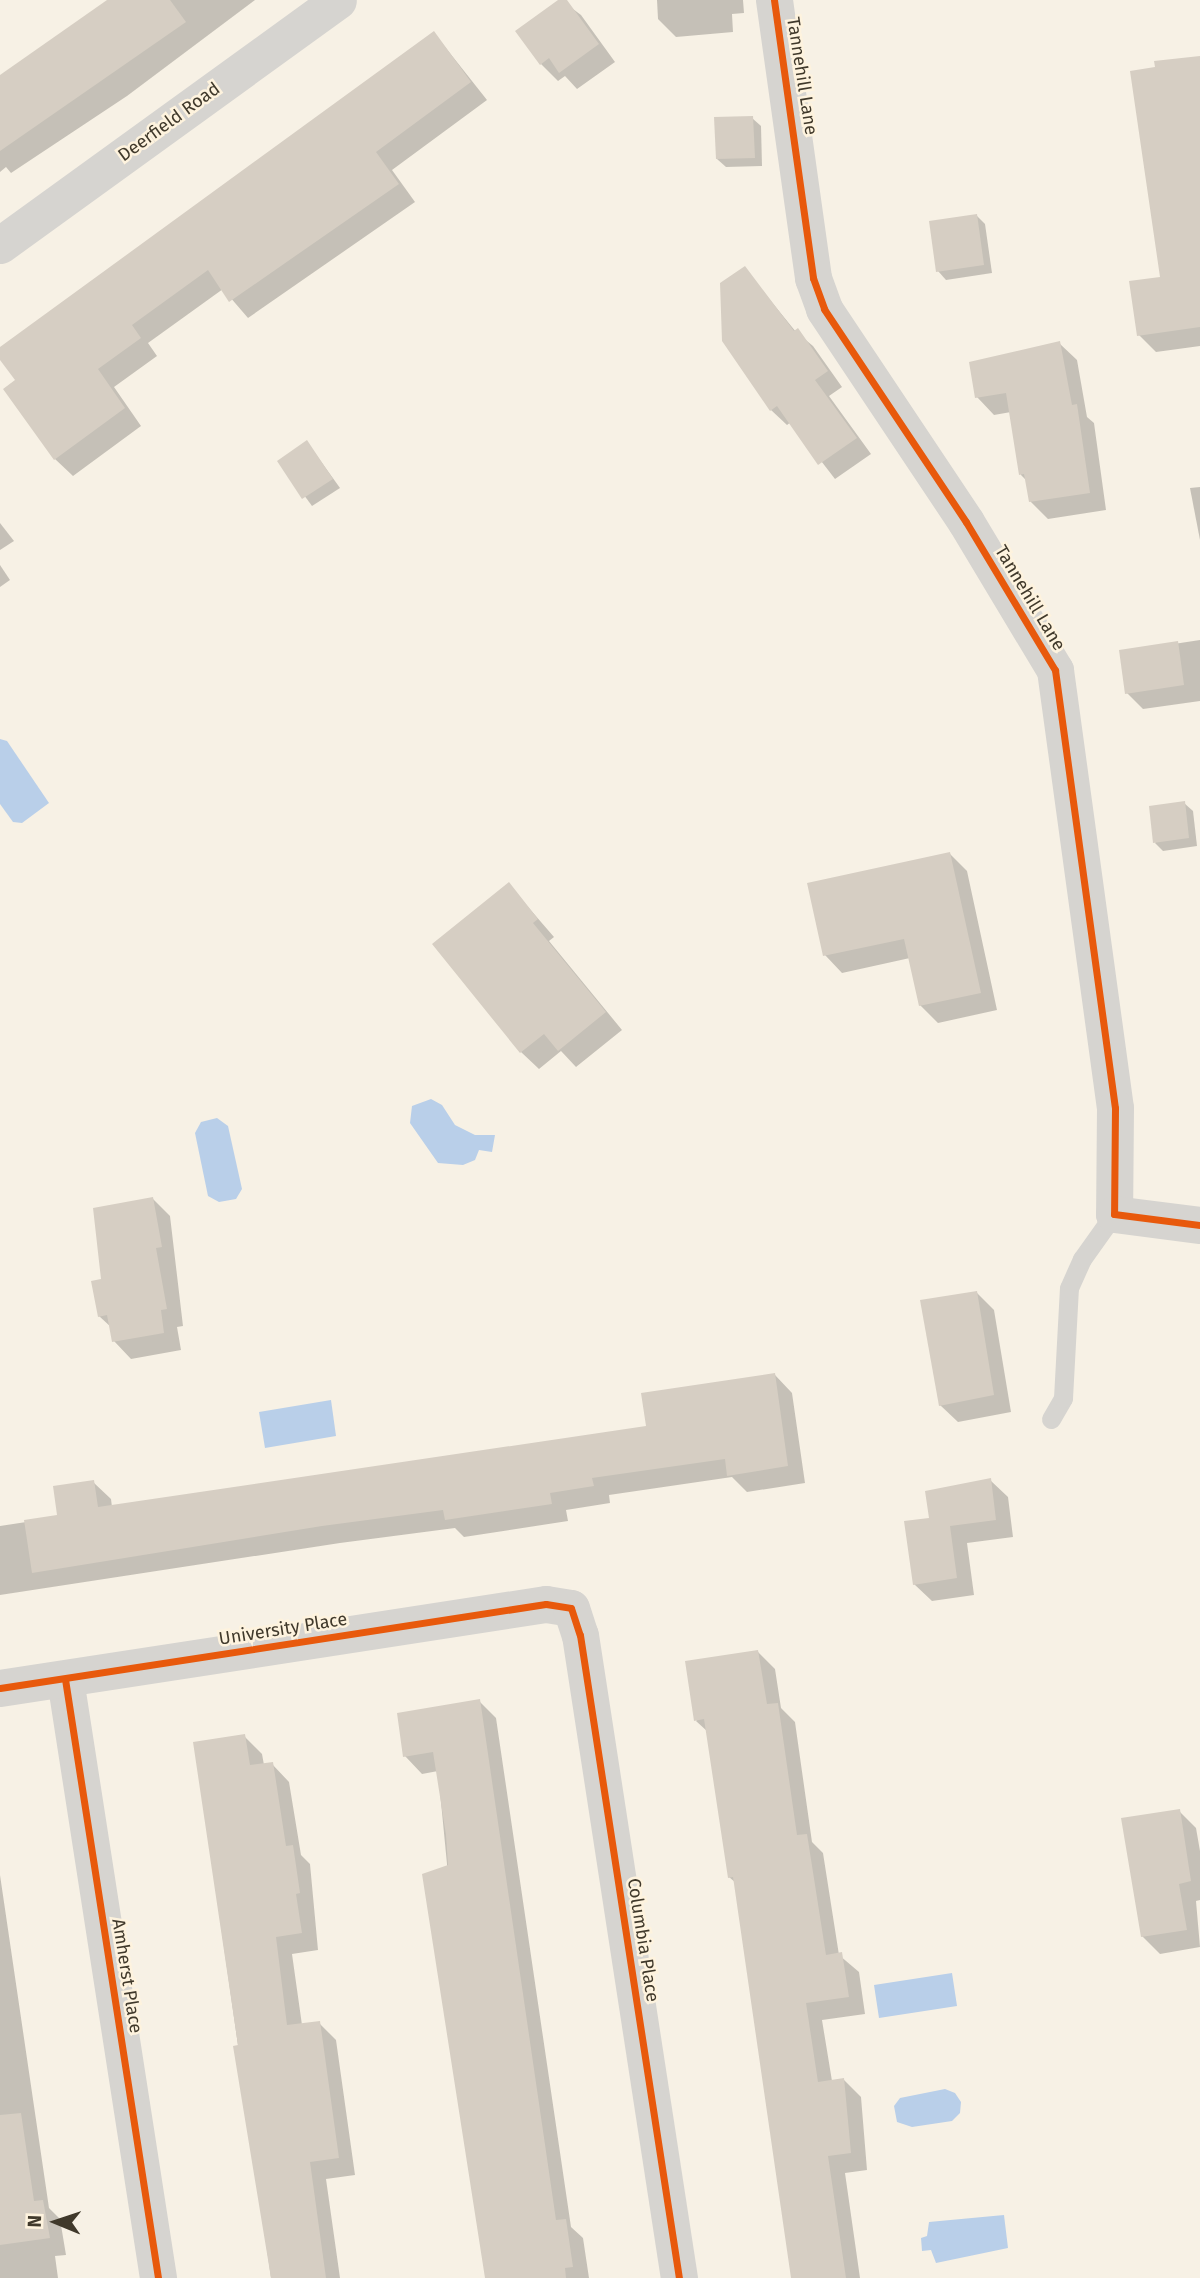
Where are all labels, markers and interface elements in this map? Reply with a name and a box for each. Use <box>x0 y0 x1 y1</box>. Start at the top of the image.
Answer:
street label: Tannehill Lane <box>782 16 822 136</box>
street label: Deerfield Road <box>114 78 224 166</box>
street label: Tannehill Lane <box>990 541 1070 655</box>
street label: University Place <box>217 1608 349 1650</box>
street label: Columbia Place <box>623 1877 663 2003</box>
street label: Amherst Place <box>107 1917 147 2035</box>
north arrow <box>21 2187 91 2257</box>
text: N <box>23 2215 46 2228</box>

